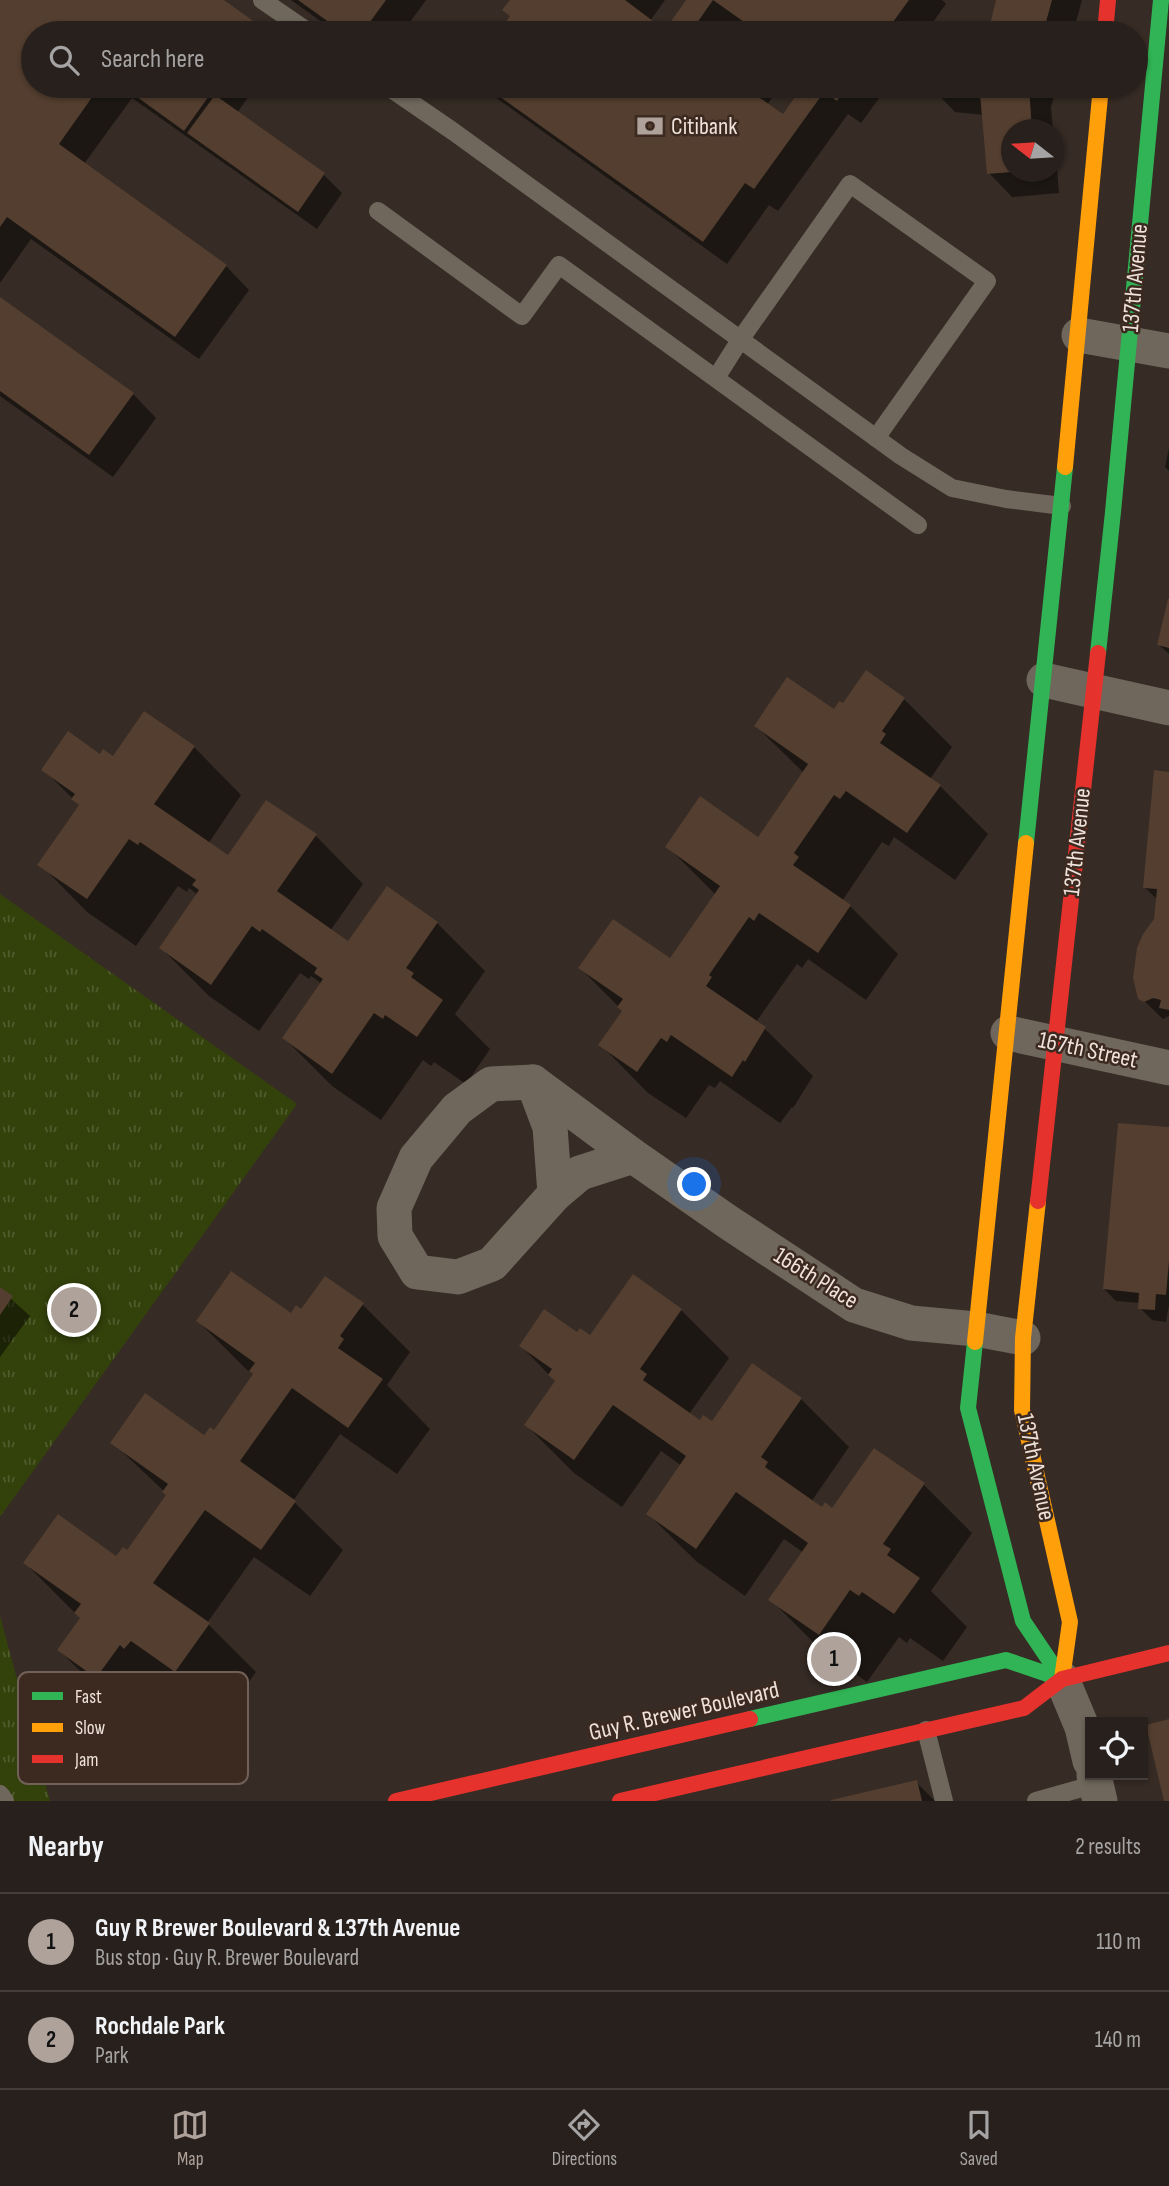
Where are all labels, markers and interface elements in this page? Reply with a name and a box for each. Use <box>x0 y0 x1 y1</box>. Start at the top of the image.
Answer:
search box <box>21 21 1148 98</box>
icon: search <box>45 41 83 79</box>
text: Search here <box>101 44 204 75</box>
bank icon: Citibank <box>635 111 665 141</box>
place label: Citibank <box>671 112 738 141</box>
north arrow <box>1001 119 1064 182</box>
street label: 137th Avenue <box>1116 223 1154 333</box>
street label: 137th Avenue <box>1057 787 1097 897</box>
street label: 167th Street <box>1036 1025 1140 1075</box>
your location <box>677 1167 711 1201</box>
street label: 166th Place <box>769 1241 863 1315</box>
pin: 2 <box>51 1284 97 1336</box>
street label: 137th Avenue <box>1011 1411 1061 1523</box>
pin: 1 <box>811 1633 857 1685</box>
legend <box>18 1672 248 1784</box>
street label: Guy R. Brewer Boulevard <box>586 1675 782 1747</box>
text: Fast <box>75 1686 102 1709</box>
text: Slow <box>75 1717 105 1740</box>
map controls <box>1085 1717 1148 1780</box>
button: locate <box>1085 1717 1148 1780</box>
text: Jam <box>74 1749 98 1772</box>
text: Nearby <box>28 1829 104 1865</box>
text: 2 results <box>1075 1833 1141 1861</box>
text: Guy R Brewer Boulevard & 137th Avenue <box>95 1913 460 1944</box>
text: 1 <box>46 1928 56 1956</box>
text: 110 m <box>1096 1928 1141 1956</box>
text: Bus stop · Guy R. Brewer Boulevard <box>95 1944 359 1972</box>
text: Rochdale Park <box>95 2011 225 2042</box>
text: 2 <box>46 2026 56 2054</box>
text: 140 m <box>1095 2026 1141 2054</box>
text: Park <box>95 2042 129 2070</box>
tab: Map <box>171 2106 209 2171</box>
tab: Directions <box>552 2106 617 2171</box>
tab: Saved <box>960 2106 998 2171</box>

